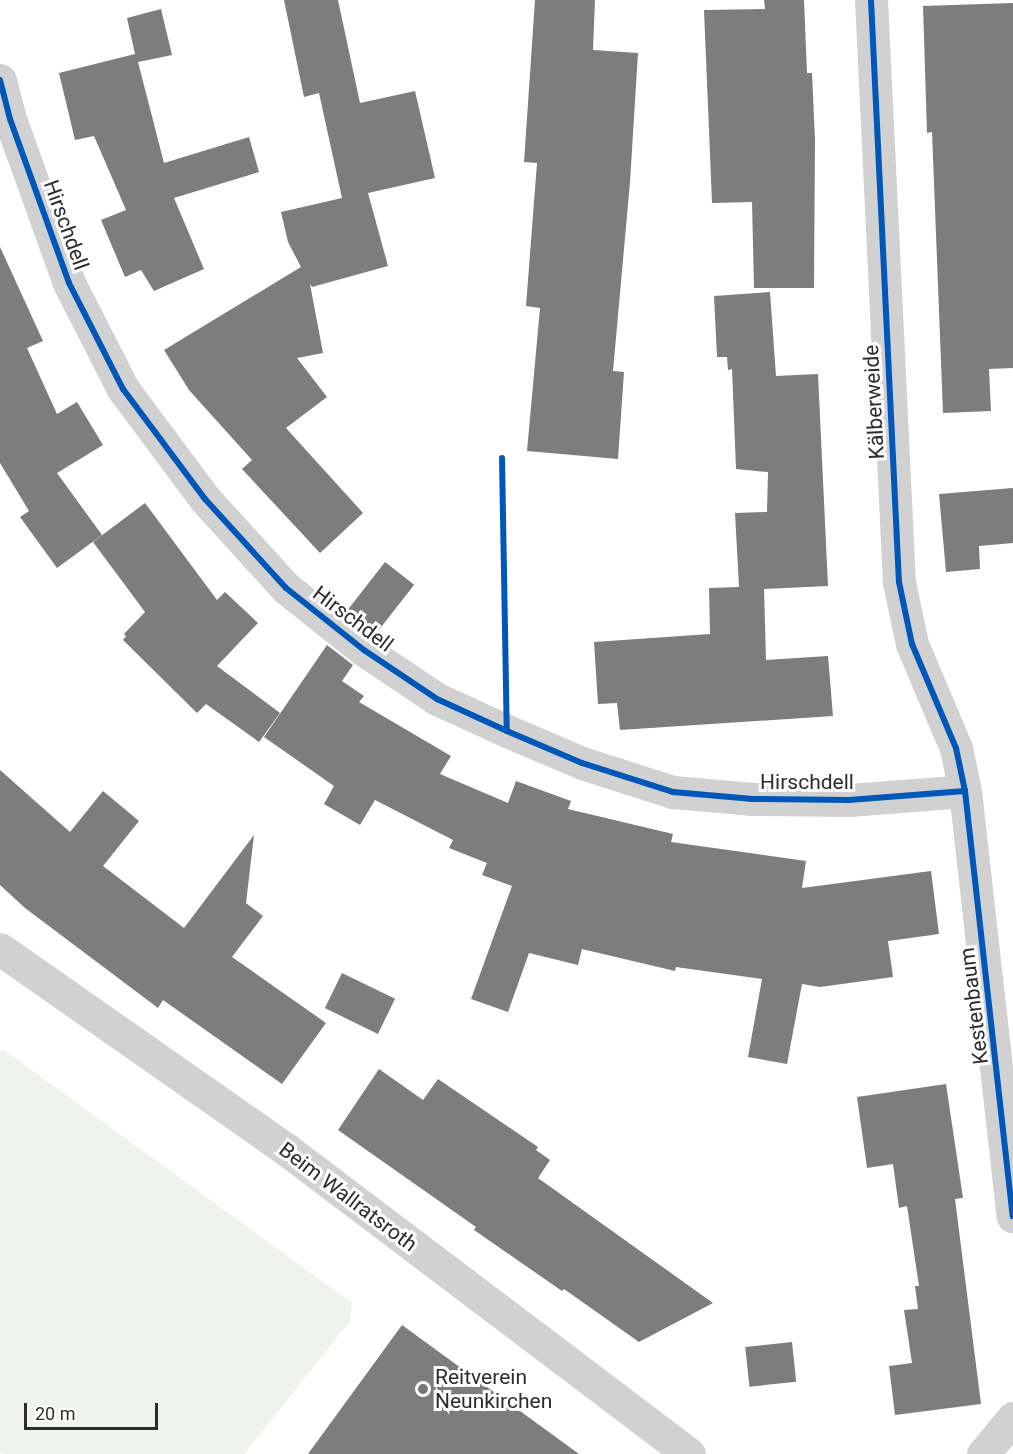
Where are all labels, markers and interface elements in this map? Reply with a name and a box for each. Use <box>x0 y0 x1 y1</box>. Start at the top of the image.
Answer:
street label: Hirschdell <box>38 177 94 273</box>
street label: Kälberweide <box>858 344 890 460</box>
street label: Hirschdell <box>308 581 398 657</box>
street label: Hirschdell <box>760 769 854 795</box>
street label: Kestenbaum <box>954 946 994 1066</box>
street label: Beim Wallratsroth <box>274 1137 422 1257</box>
place label: Reitverein Neunkirchen <box>435 1364 552 1414</box>
marker: Reitverein Neunkirchen <box>416 1382 430 1396</box>
scale bar <box>27 1391 160 1429</box>
text: 20 m <box>35 1403 75 1424</box>

